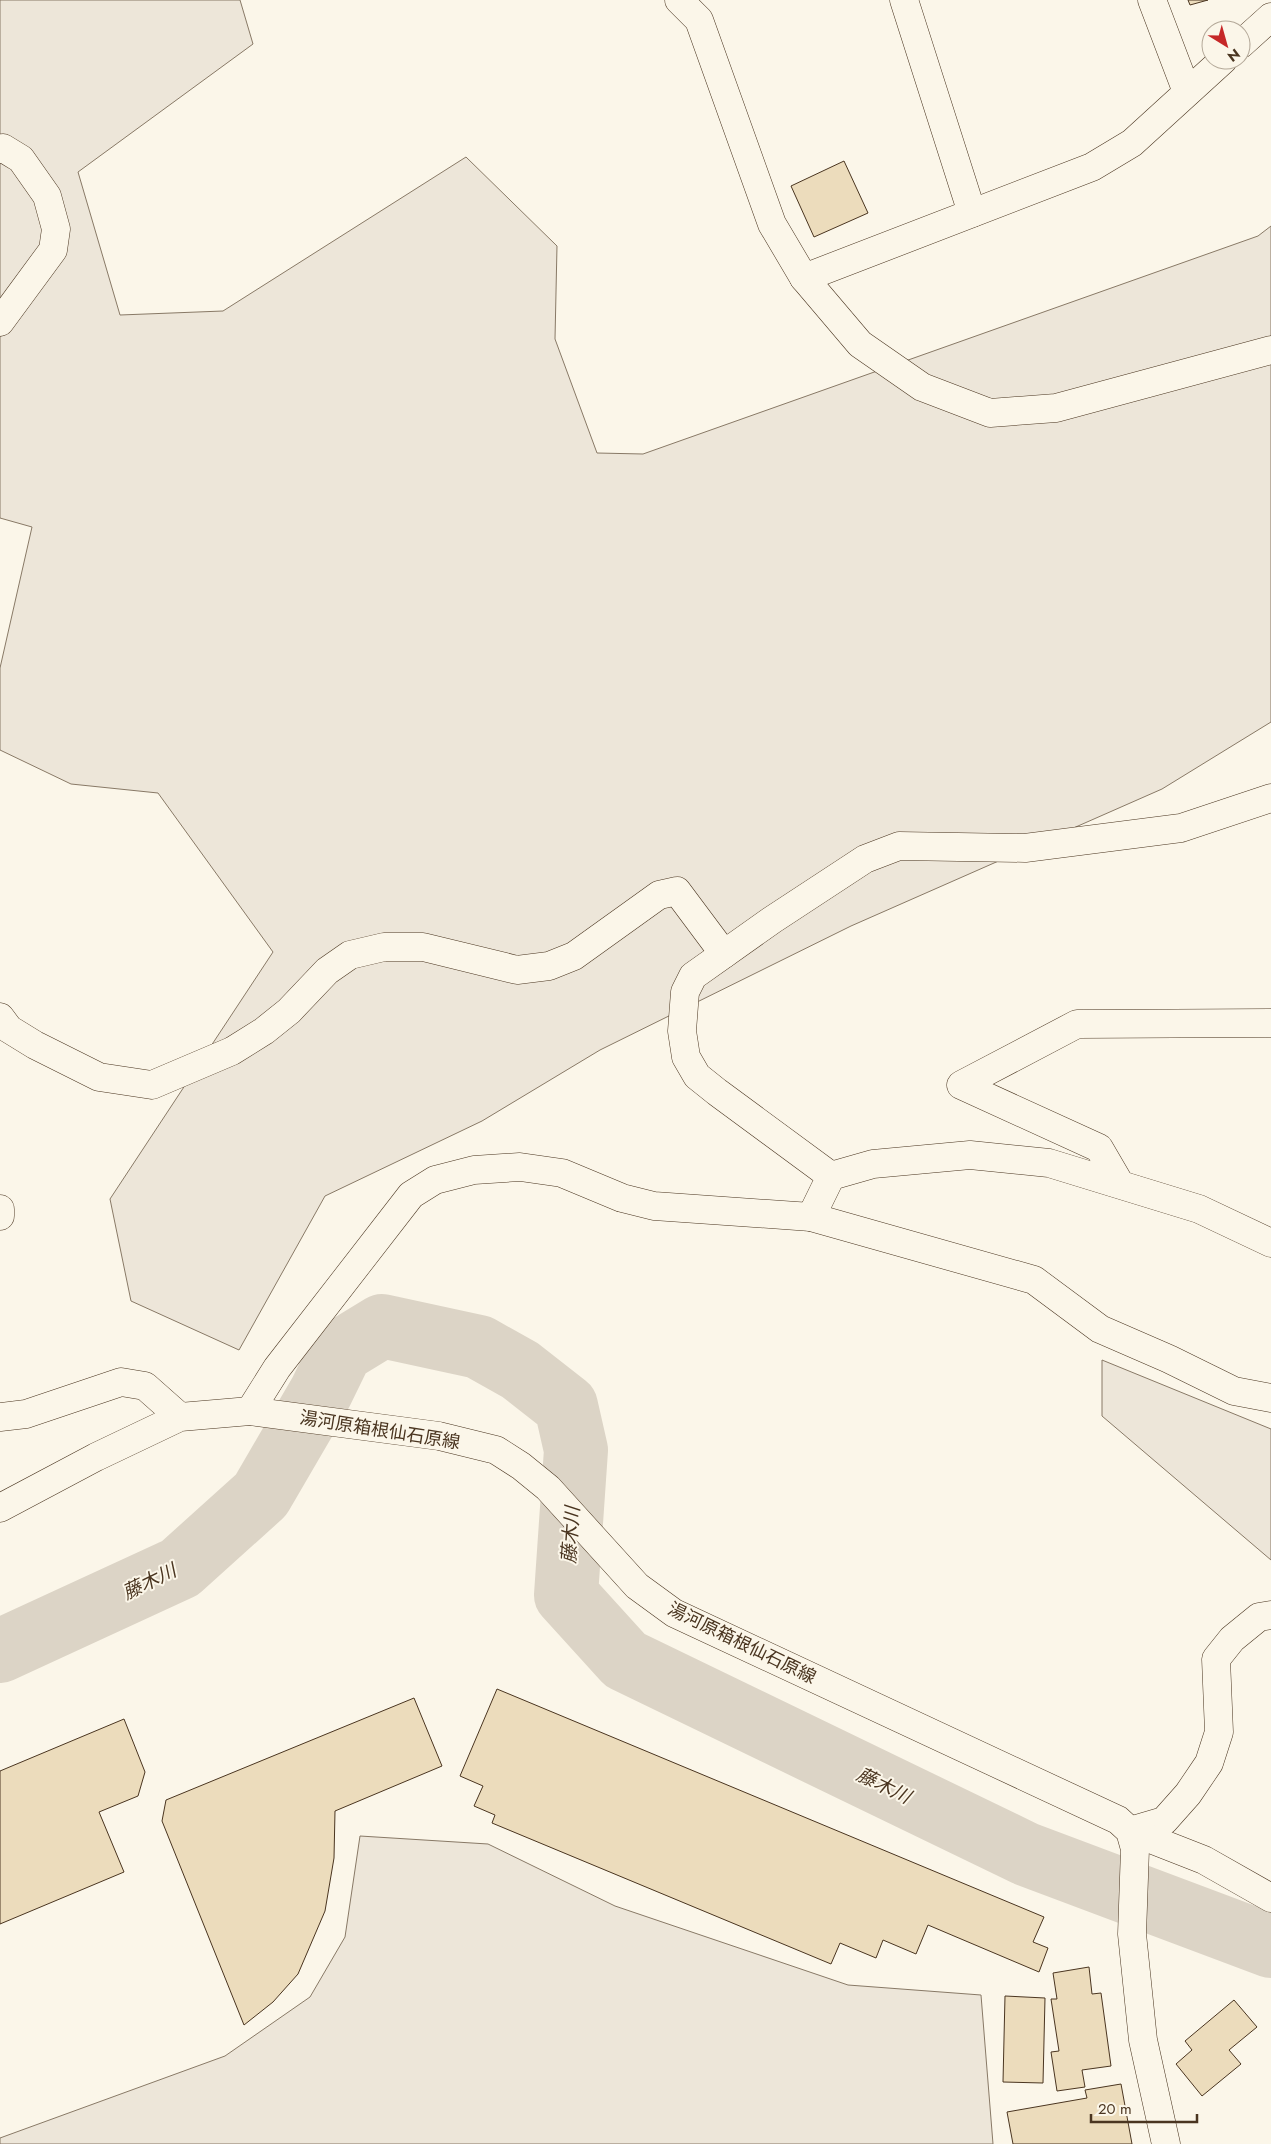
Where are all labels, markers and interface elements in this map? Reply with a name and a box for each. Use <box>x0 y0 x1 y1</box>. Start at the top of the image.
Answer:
north arrow <box>1201 20 1251 70</box>
text: N <box>1223 44 1244 67</box>
street label: 湯河原箱根仙石原線 <box>298 1404 462 1456</box>
water label: 藤木川 <box>555 1504 586 1564</box>
water label: 藤木川 <box>118 1556 183 1606</box>
street label: 湯河原箱根仙石原線 <box>663 1596 821 1690</box>
water label: 藤木川 <box>852 1761 917 1811</box>
scale bar <box>1091 2092 1197 2124</box>
text: 20 m <box>1098 2098 1132 2120</box>

